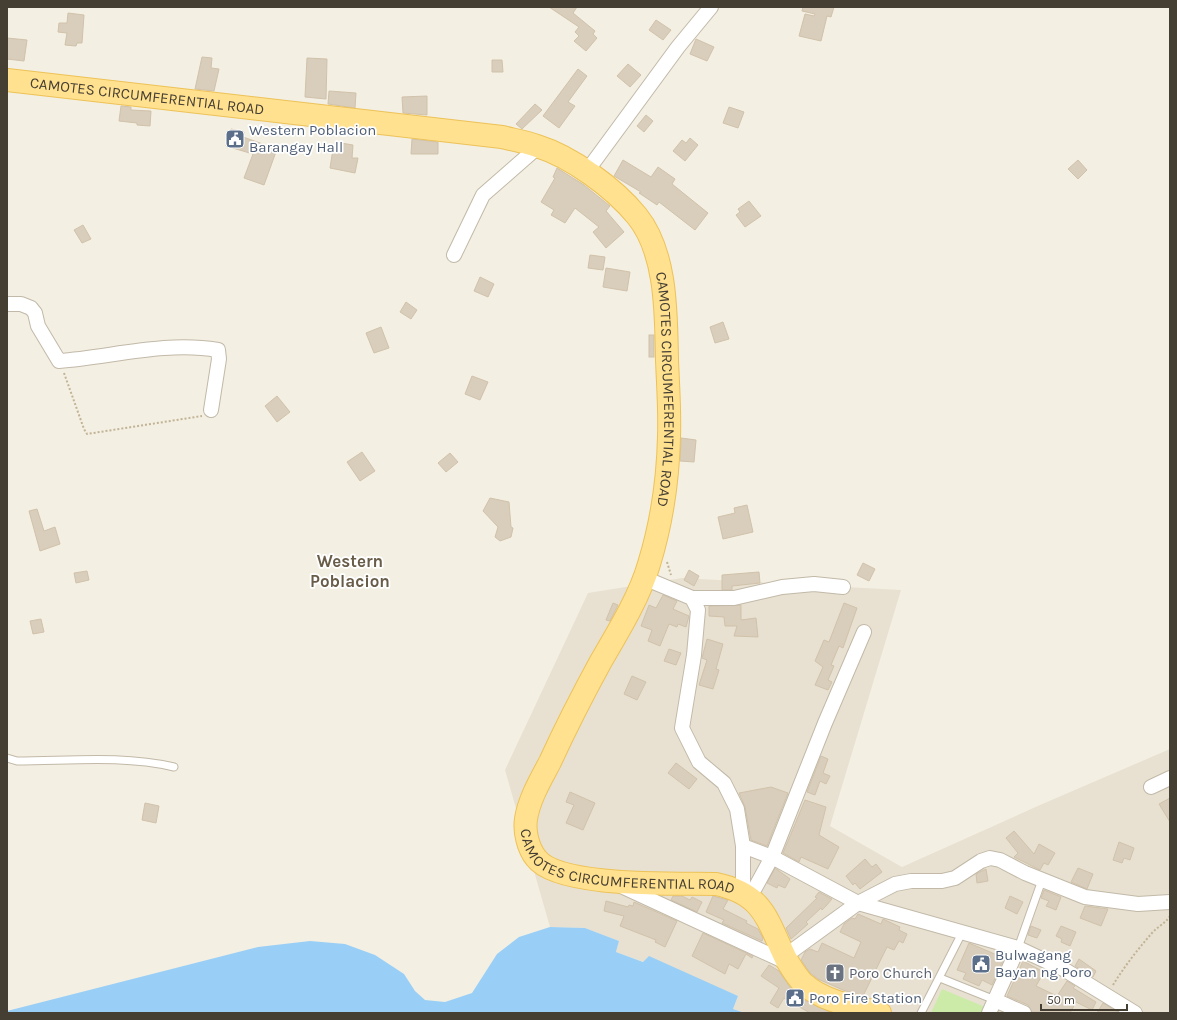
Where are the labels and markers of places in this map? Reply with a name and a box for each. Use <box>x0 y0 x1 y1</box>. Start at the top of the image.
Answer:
place label: Western Poblacion Barangay Hall <box>249 121 376 156</box>
public building icon: Western Poblacion Barangay Hall <box>224 128 246 150</box>
place label: Bulwagang Bayan ng Poro <box>995 946 1092 981</box>
public building icon: Bulwagang Bayan ng Poro <box>970 953 992 975</box>
church icon: Poro Church <box>824 962 846 984</box>
place label: Poro Church <box>849 964 932 982</box>
public building icon: Poro Fire Station <box>784 987 806 1009</box>
place label: Poro Fire Station <box>809 989 922 1007</box>

